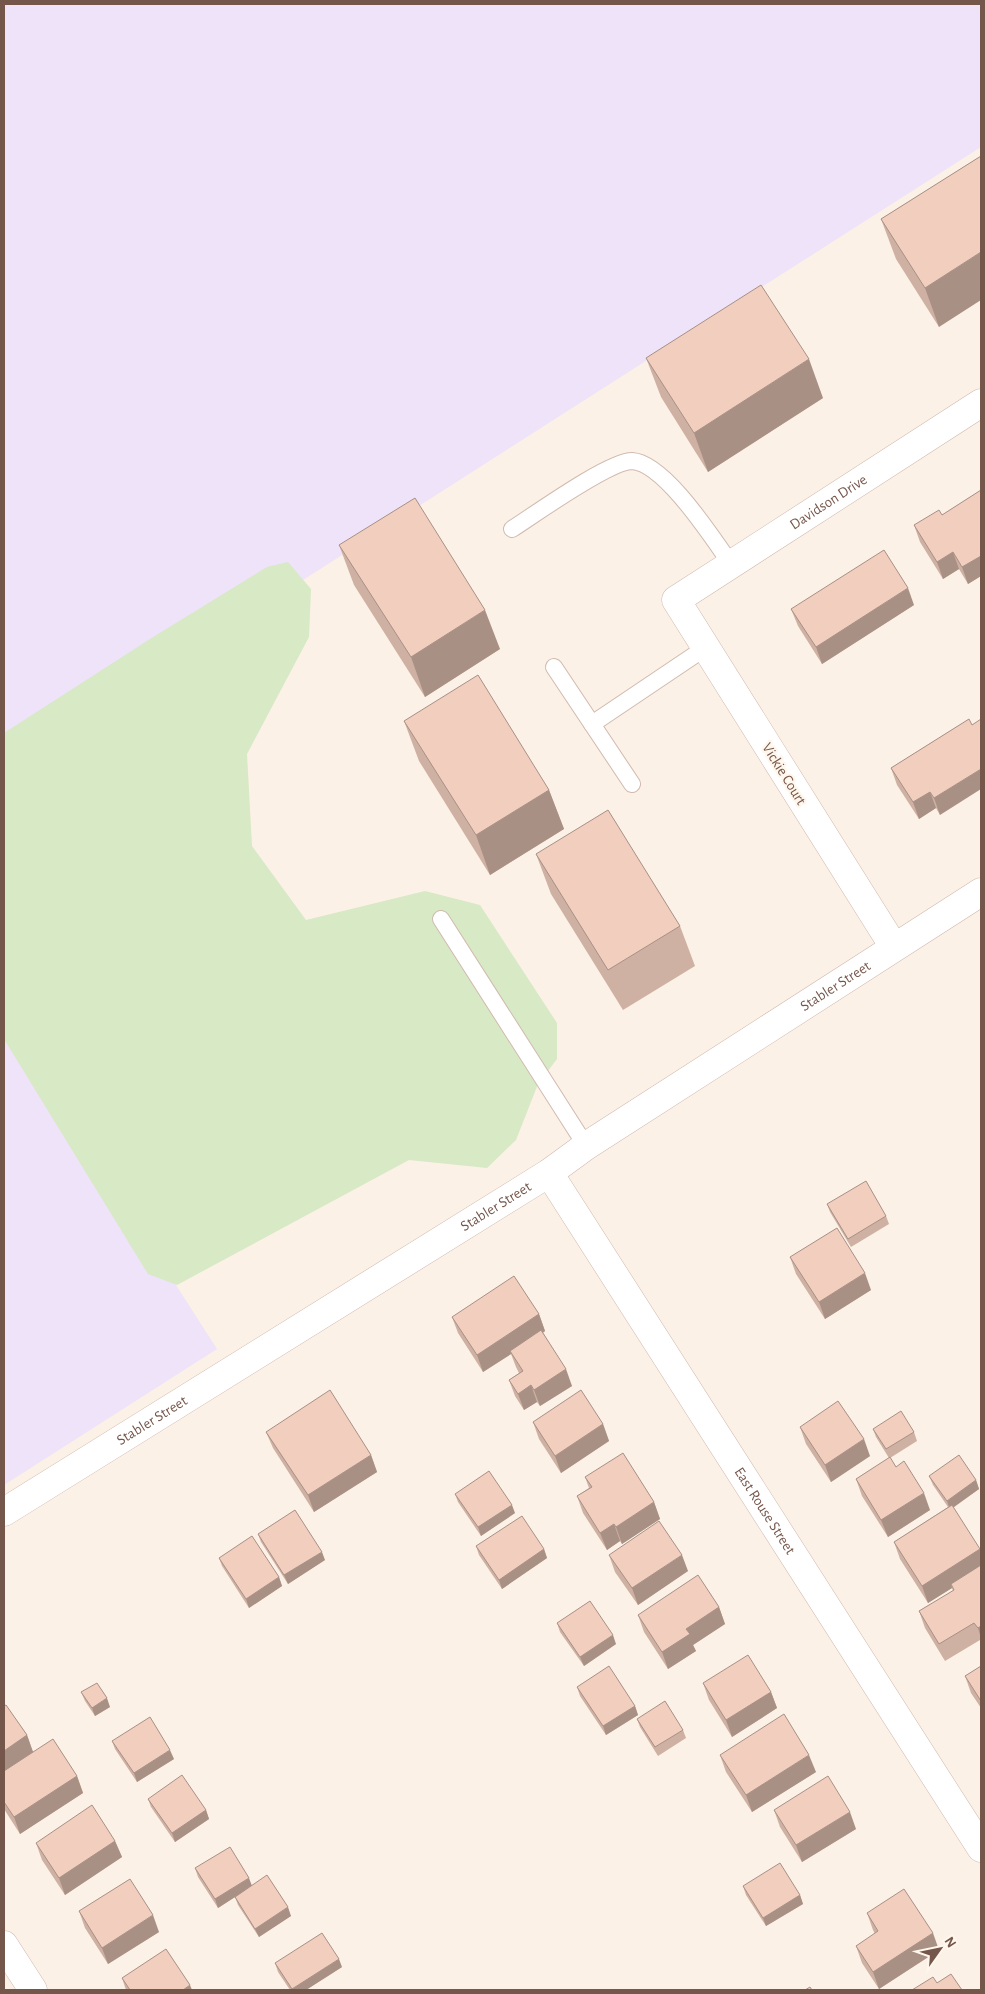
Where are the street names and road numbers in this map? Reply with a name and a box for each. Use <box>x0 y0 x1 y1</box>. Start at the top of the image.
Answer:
street label: Davidson Drive <box>787 471 870 532</box>
street label: Vickie Court <box>759 740 809 808</box>
street label: Stabler Street <box>798 958 873 1014</box>
street label: Stabler Street <box>458 1179 534 1234</box>
street label: Stabler Street <box>114 1393 190 1448</box>
street label: East Rouse Street <box>732 1465 799 1557</box>

